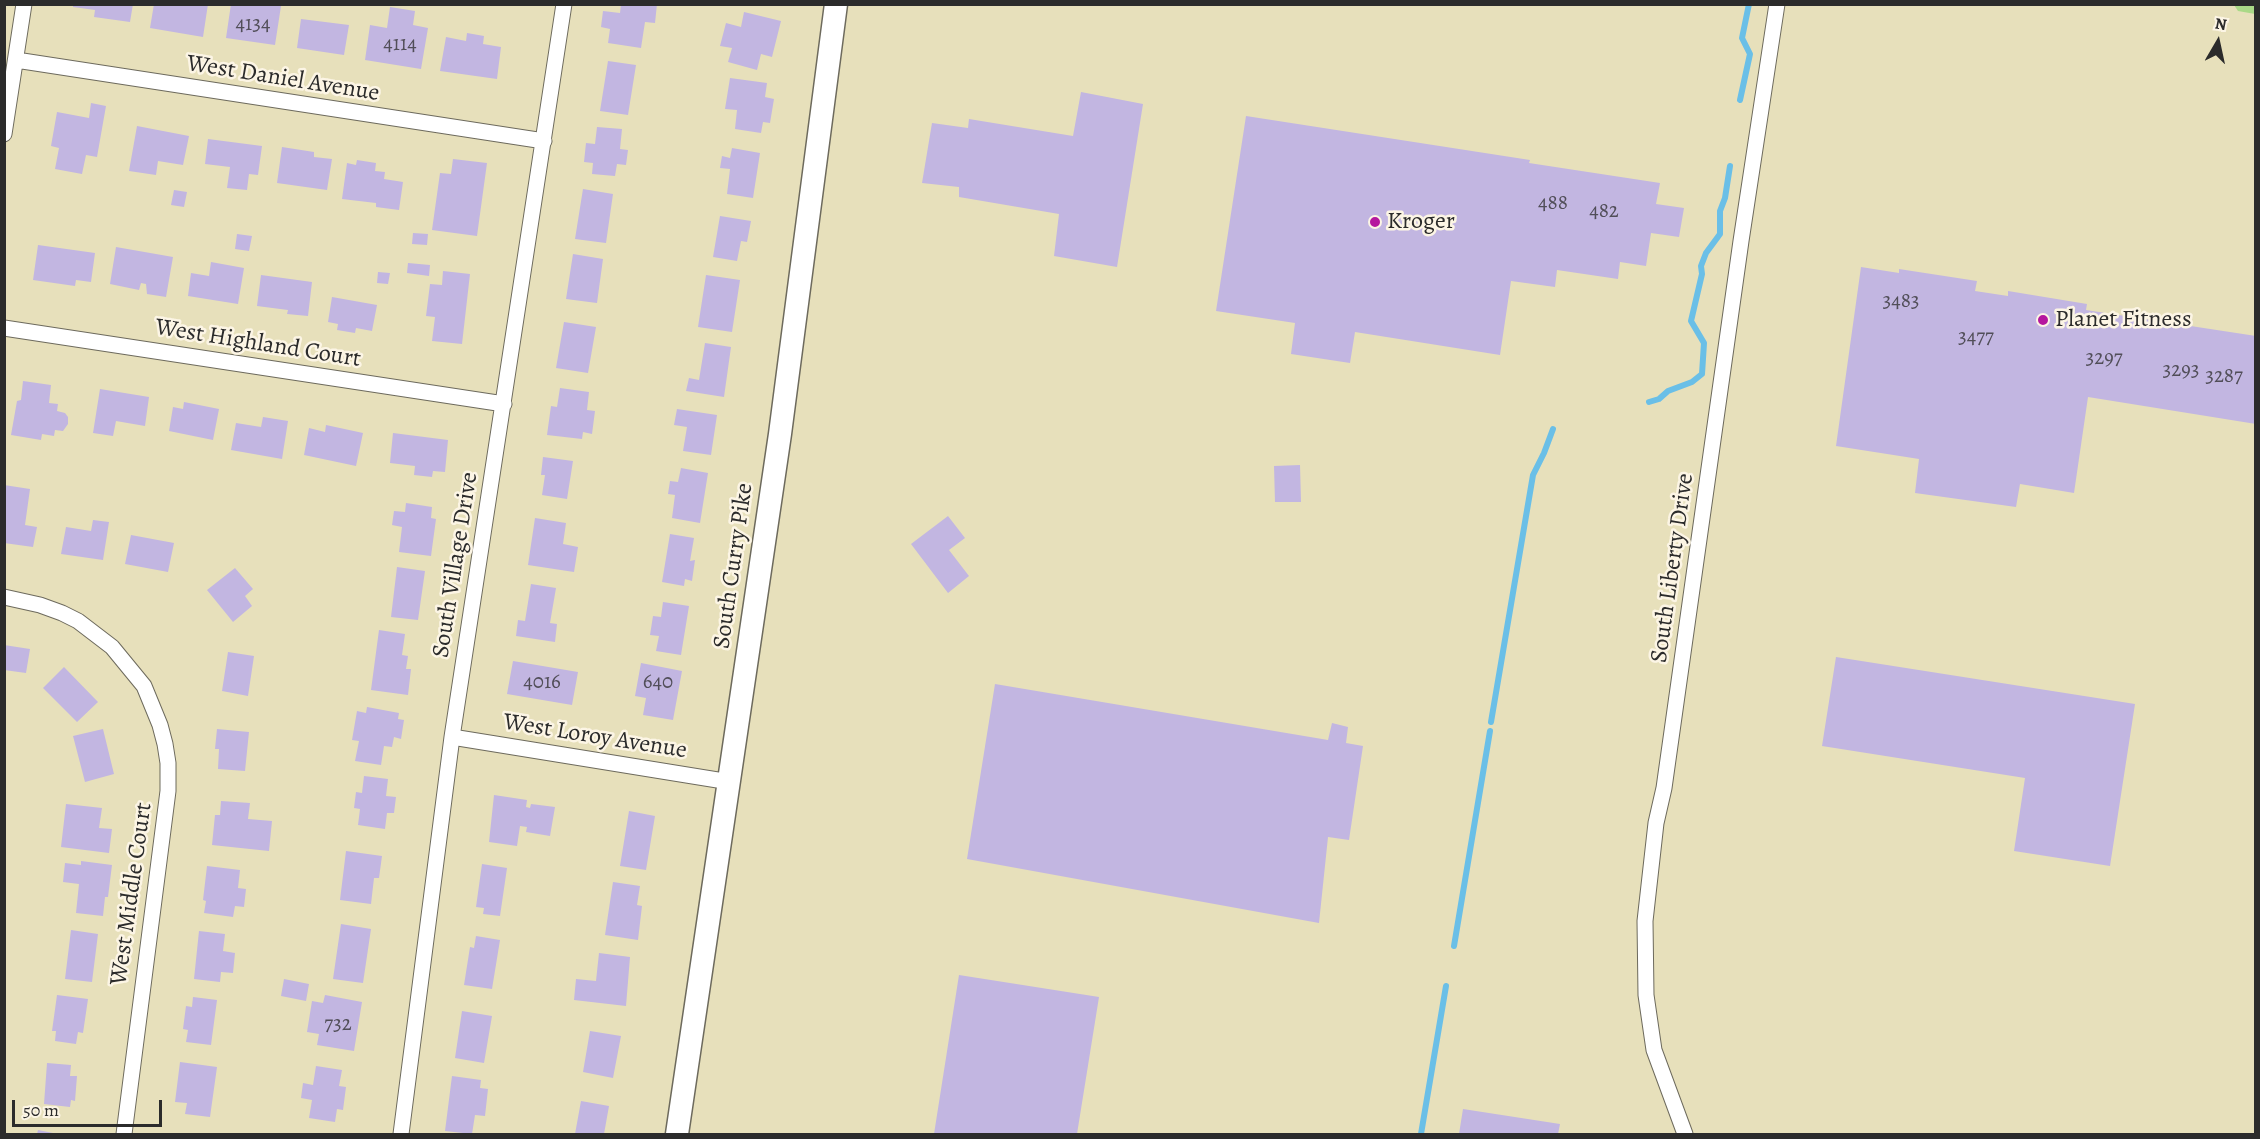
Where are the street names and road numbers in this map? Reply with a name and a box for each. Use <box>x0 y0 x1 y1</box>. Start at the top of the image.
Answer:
street label: West Daniel Avenue <box>185 50 381 108</box>
street label: West Highland Court <box>153 314 363 374</box>
street label: South Village Drive <box>427 470 485 660</box>
street label: South Liberty Drive <box>1645 471 1701 665</box>
street label: South Curry Pike <box>708 481 760 651</box>
street label: West Loroy Avenue <box>501 708 689 766</box>
street label: West Middle Court <box>105 801 159 987</box>

